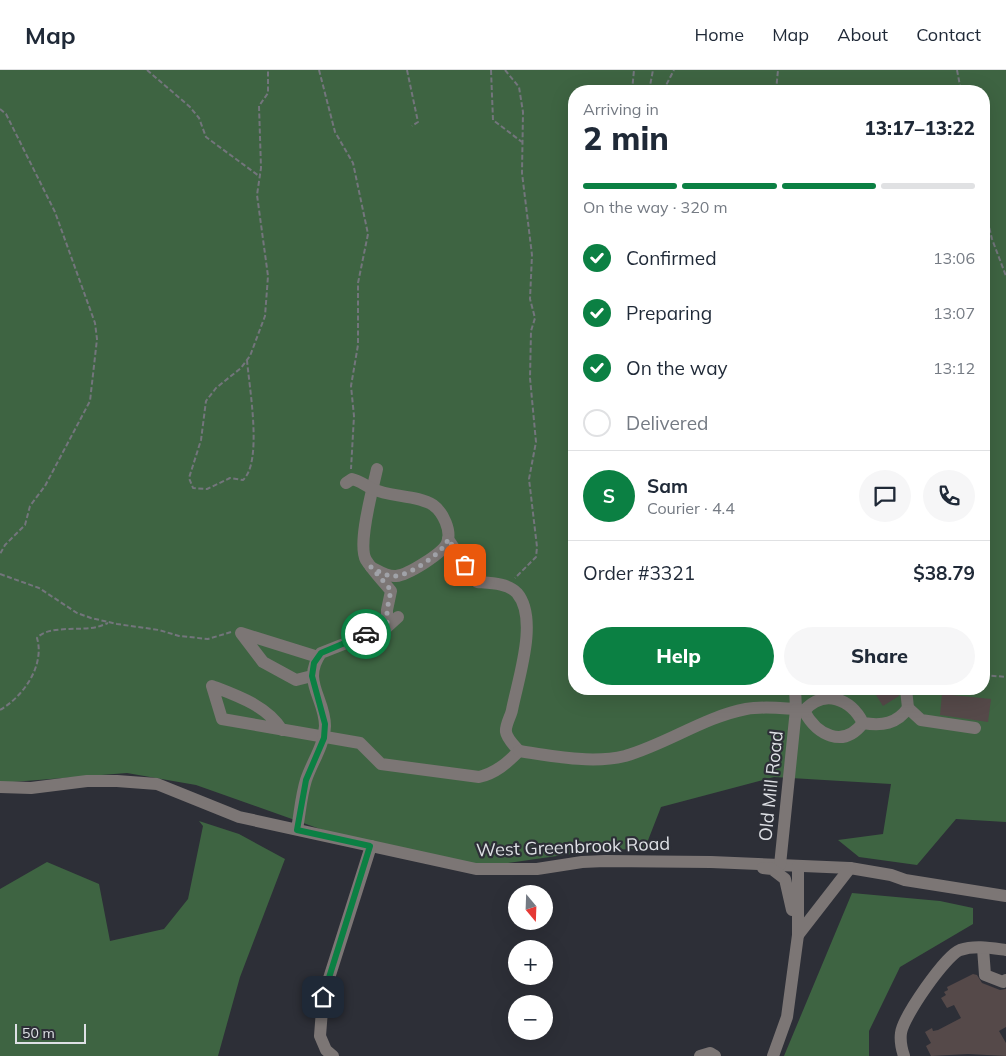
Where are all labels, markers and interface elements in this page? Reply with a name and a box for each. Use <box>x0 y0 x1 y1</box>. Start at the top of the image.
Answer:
text: Map <box>25 20 76 50</box>
text: Home <box>694 23 744 46</box>
text: Map <box>772 23 809 46</box>
text: About <box>837 23 888 46</box>
text: Contact <box>916 23 981 46</box>
text: Arriving in <box>583 99 659 119</box>
text: 13:17–13:22 <box>864 116 975 140</box>
text: 2 min <box>583 118 669 158</box>
text: On the way · 320 m <box>583 197 728 217</box>
icon: check <box>583 244 611 272</box>
text: Confirmed <box>626 246 717 270</box>
text: 13:06 <box>933 248 975 268</box>
icon: check <box>583 299 611 327</box>
text: Preparing <box>626 301 712 325</box>
text: 13:07 <box>933 303 975 323</box>
icon: check <box>583 354 611 382</box>
text: On the way <box>626 356 728 380</box>
text: 13:12 <box>933 358 975 378</box>
text: Delivered <box>626 411 708 435</box>
button: chat <box>859 470 911 522</box>
button: phone <box>923 470 975 522</box>
text: Sam <box>647 474 688 498</box>
text: S <box>603 484 615 508</box>
text: Courier · 4.4 <box>647 498 735 518</box>
pin <box>444 544 486 586</box>
icon: bag <box>451 551 479 579</box>
text: Order #3321 <box>583 561 695 585</box>
text: $38.79 <box>913 561 975 585</box>
courier <box>341 609 391 659</box>
icon: car <box>352 620 380 648</box>
button: Help <box>583 627 774 685</box>
button: Share <box>784 627 975 685</box>
street label: Old Mill Road <box>753 730 788 842</box>
street label: West Greenbrook Road <box>476 832 670 861</box>
north arrow <box>508 885 552 930</box>
map controls <box>508 885 553 1040</box>
button: + <box>508 940 553 985</box>
pin <box>302 976 344 1018</box>
icon: home <box>309 983 337 1011</box>
button: − <box>508 995 553 1040</box>
scale bar <box>15 1021 86 1044</box>
text: 50 m <box>22 1024 55 1042</box>

